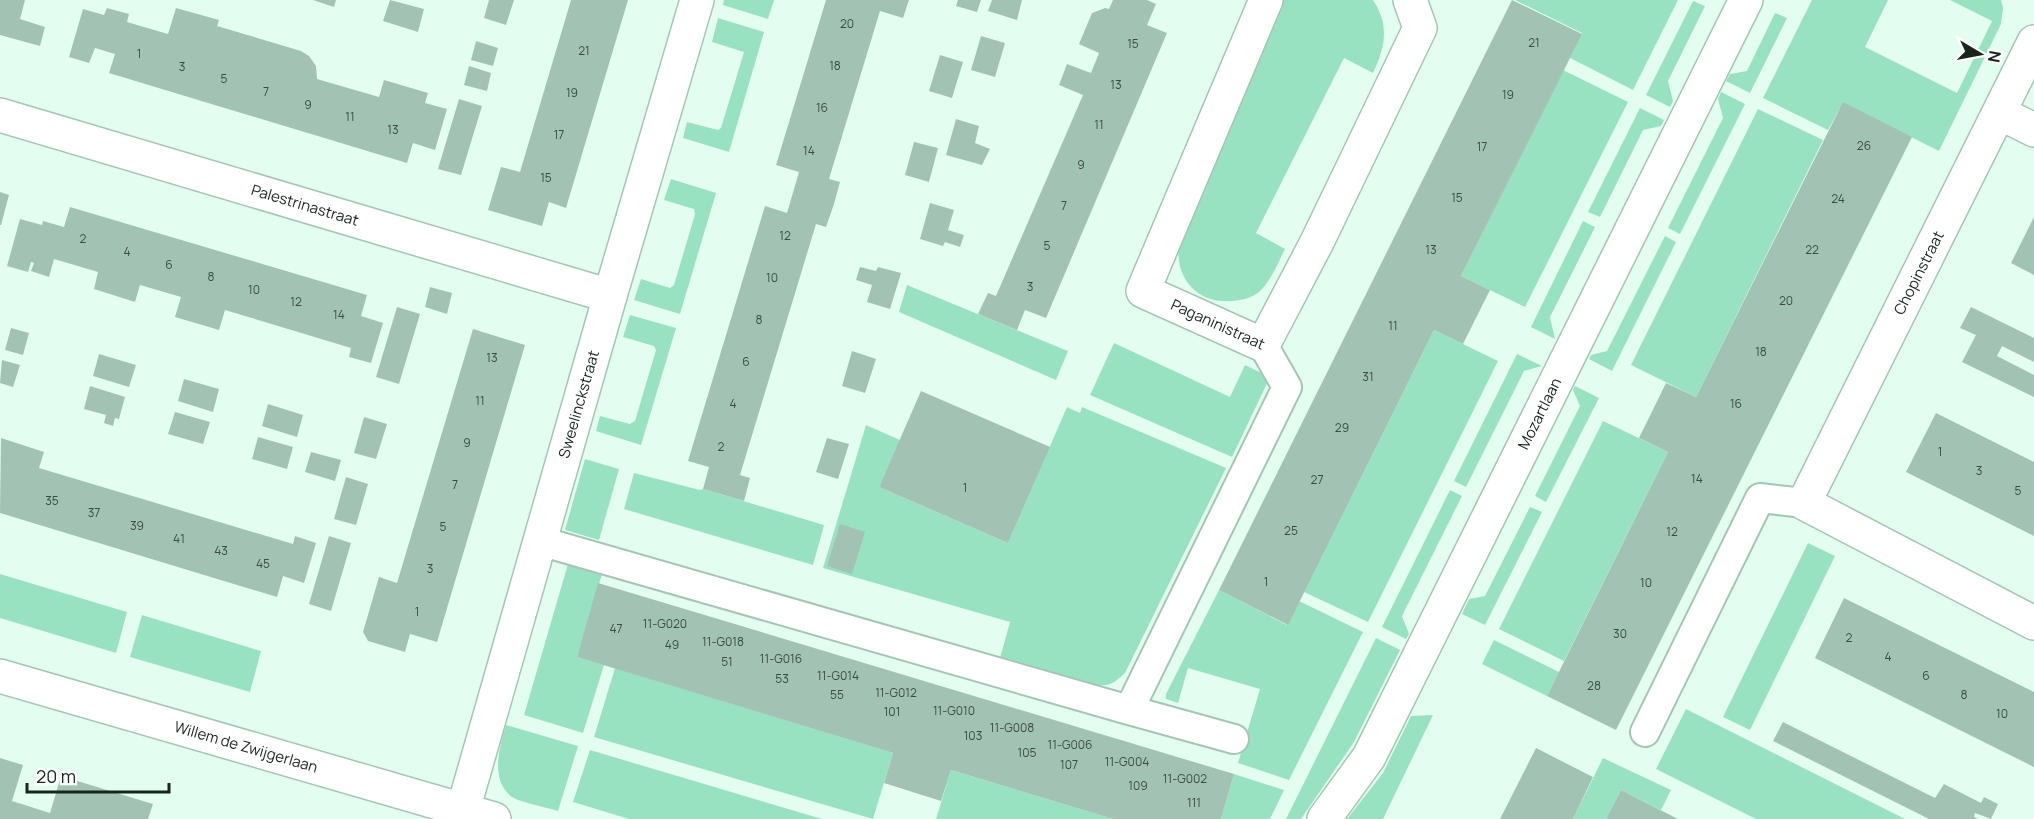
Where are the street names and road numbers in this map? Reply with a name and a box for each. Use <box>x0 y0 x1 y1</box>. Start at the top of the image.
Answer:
street label: Palestrinastraat <box>249 179 361 231</box>
street label: Chopinstraat <box>1888 227 1949 318</box>
street label: Paganinistraat <box>1168 294 1268 354</box>
street label: Sweelinckstraat <box>553 348 604 460</box>
street label: Mozartlaan <box>1513 374 1566 453</box>
street label: Willem de Zwijgerlaan <box>172 716 320 777</box>

